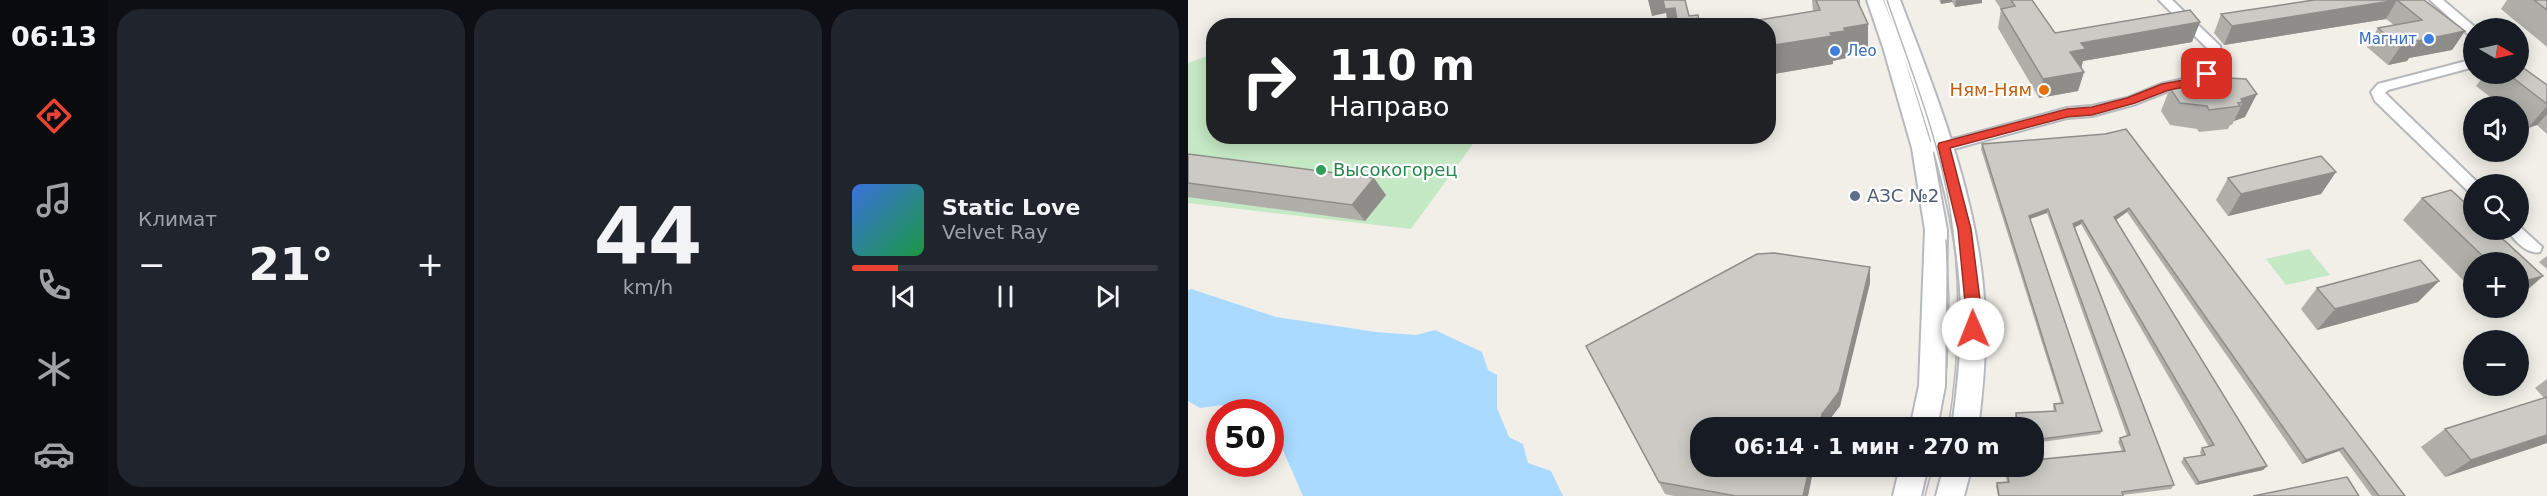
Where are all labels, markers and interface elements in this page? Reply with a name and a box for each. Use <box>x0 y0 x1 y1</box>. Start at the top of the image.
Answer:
north arrow <box>2463 18 2529 84</box>
map controls <box>2463 18 2529 396</box>
text: 06:13 <box>11 21 97 52</box>
place label: Магнит <box>2359 30 2417 48</box>
marker: Магнит <box>2422 32 2436 46</box>
text: 110 m <box>1329 41 1475 90</box>
icon: right <box>1230 42 1308 120</box>
place label: Лео <box>1847 42 1877 60</box>
marker: Лео <box>1828 44 1842 58</box>
pin <box>2181 48 2232 99</box>
icon: arrive <box>2190 57 2223 90</box>
place label: Ням-Ням <box>1950 79 2032 100</box>
marker: Ням-Ням <box>2037 83 2051 97</box>
text: Направо <box>1329 91 1450 122</box>
icon: directions <box>33 95 75 137</box>
button: sound <box>2463 96 2529 162</box>
place label: Высокогорец <box>1333 159 1458 180</box>
marker: Высокогорец <box>1314 163 1328 177</box>
button: search <box>2463 174 2529 240</box>
icon: music <box>33 179 75 221</box>
place label: АЗС №2 <box>1867 185 1939 206</box>
marker: АЗС №2 <box>1848 189 1862 203</box>
text: 44 <box>594 191 702 281</box>
text: Static Love <box>942 195 1080 220</box>
text: Климат <box>138 207 217 231</box>
text: Velvet Ray <box>942 220 1048 244</box>
text: 21° <box>248 238 334 291</box>
text: − <box>138 245 166 284</box>
text: + <box>416 245 444 284</box>
button: + <box>2463 252 2529 318</box>
icon: phone <box>33 264 75 306</box>
text: km/h <box>623 275 673 299</box>
icon: previous <box>887 280 920 313</box>
icon: pause <box>989 280 1022 313</box>
icon: next <box>1091 280 1124 313</box>
position arrow <box>1941 297 2005 361</box>
button: − <box>2463 330 2529 396</box>
icon: climate <box>33 348 75 390</box>
speed limit sign: 50 <box>1206 399 1284 477</box>
icon: car <box>33 433 75 475</box>
text: 06:14 · 1 мин · 270 m <box>1734 434 2000 459</box>

